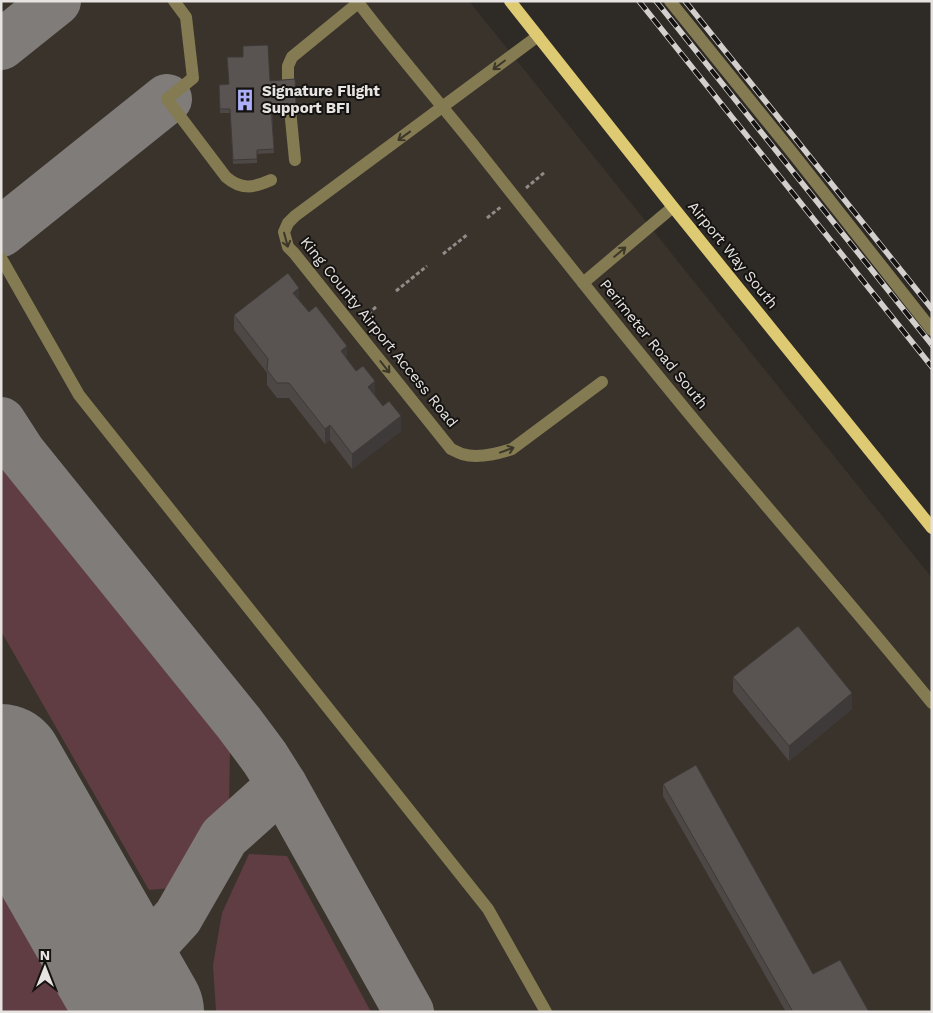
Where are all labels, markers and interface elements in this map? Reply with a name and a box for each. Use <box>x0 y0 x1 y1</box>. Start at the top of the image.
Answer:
one-way arrow <box>492 60 506 70</box>
place label: Signature Flight Support BFI <box>262 82 380 117</box>
building icon: Signature Flight Support BFI <box>232 87 258 113</box>
one-way arrow <box>397 131 411 141</box>
street label: Airport Way South <box>684 198 782 312</box>
one-way arrow <box>282 231 292 247</box>
street label: King County Airport Access Road <box>297 233 461 431</box>
one-way arrow <box>614 246 627 257</box>
street label: Perimeter Road South <box>596 276 712 412</box>
one-way arrow <box>380 360 391 373</box>
one-way arrow <box>498 445 514 454</box>
north arrow <box>20 943 70 993</box>
text: N <box>40 947 50 963</box>

